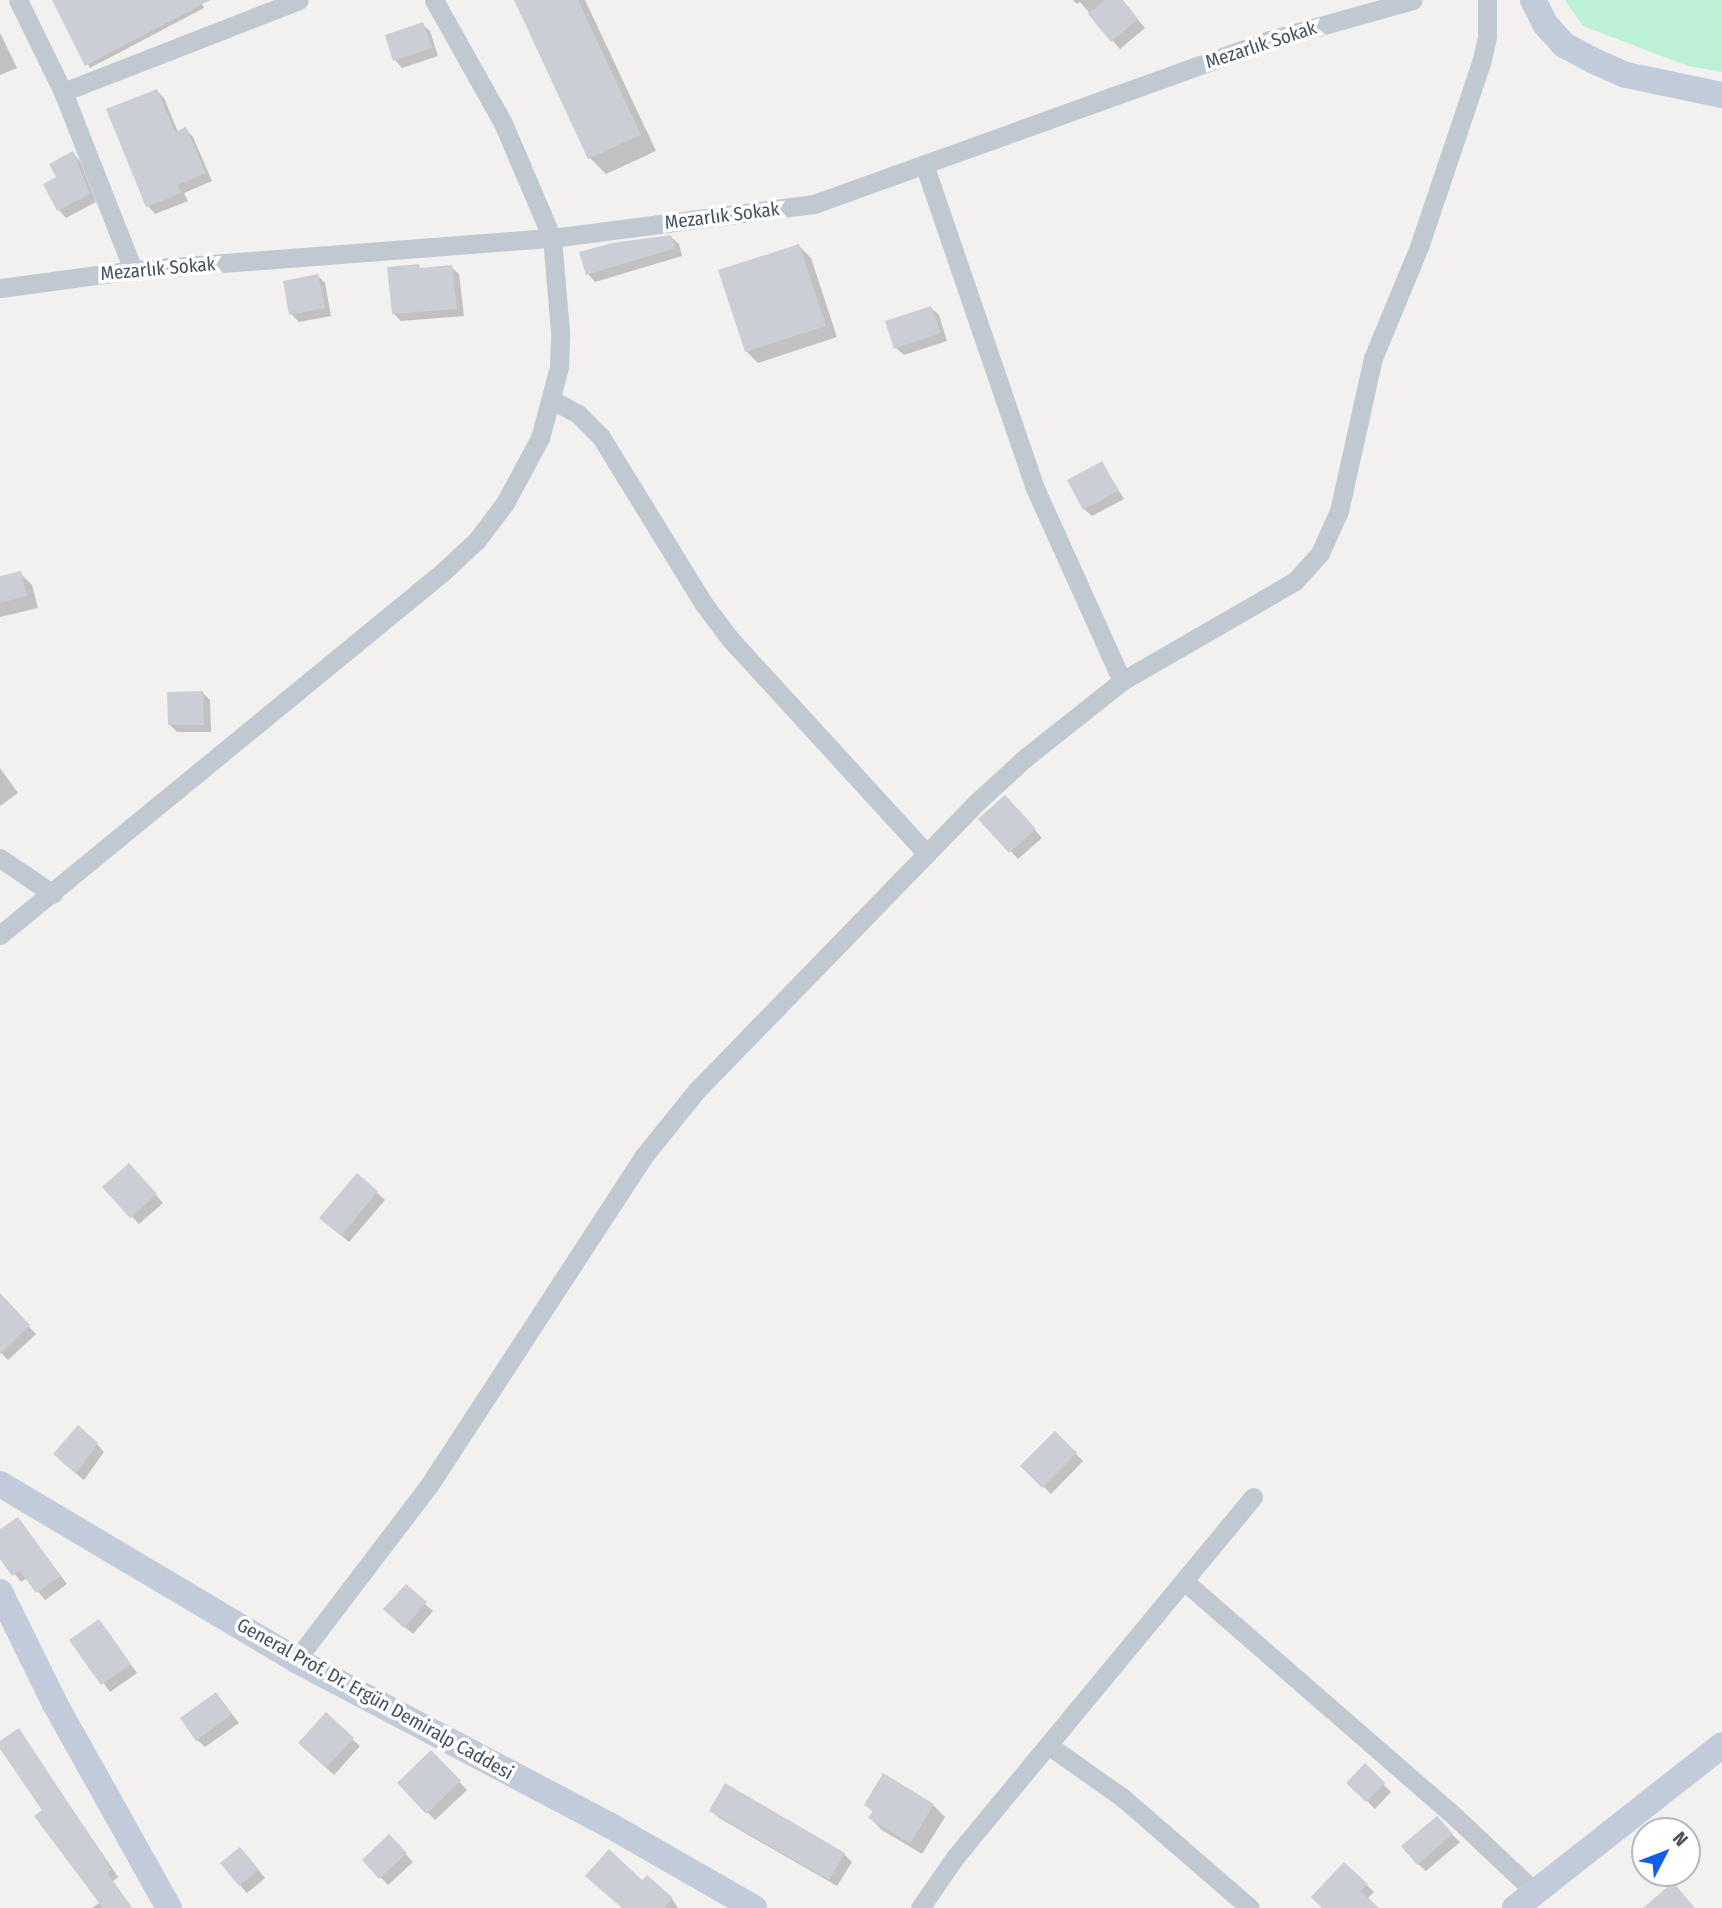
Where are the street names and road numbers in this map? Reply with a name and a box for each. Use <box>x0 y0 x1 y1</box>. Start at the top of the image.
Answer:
street label: Mezarlık Sokak <box>1203 16 1319 74</box>
street label: Mezarlık Sokak <box>663 198 781 234</box>
street label: Mezarlık Sokak <box>100 253 216 285</box>
street label: General Prof. Dr. Ergün Demiralp Caddesi <box>233 1613 517 1785</box>

